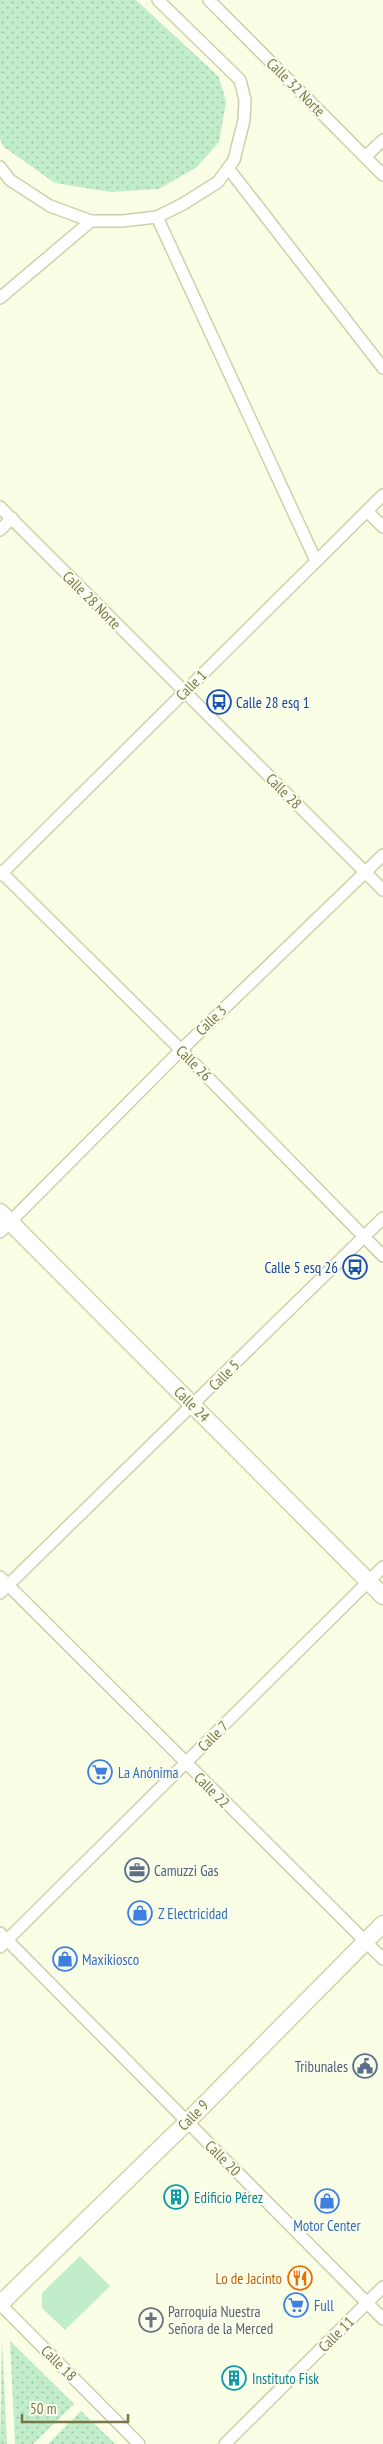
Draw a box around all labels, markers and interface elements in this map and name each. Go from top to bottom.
street label: Calle 32 Norte [263,54,329,120]
street label: Calle 28 Norte [59,567,125,633]
street label: Calle 1 [172,666,210,704]
bus stop icon: Calle 28 esq 1 [206,689,232,715]
place label: Calle 28 esq 1 [236,693,309,712]
street label: Calle 28 [262,769,306,813]
street label: Calle 3 [192,1001,230,1039]
street label: Calle 26 [172,1041,216,1085]
bus stop icon: Calle 5 esq 26 [342,1254,368,1280]
place label: Calle 5 esq 26 [265,1258,338,1277]
street label: Calle 5 [205,1356,243,1394]
street label: Calle 24 [170,1382,214,1426]
street label: Calle 7 [194,1717,232,1755]
supermarket icon: La Anónima [87,1759,113,1785]
place label: La Anónima [118,1763,179,1782]
street label: Calle 22 [190,1768,234,1812]
office icon: Camuzzi Gas [124,1857,150,1883]
place label: Camuzzi Gas [154,1861,219,1880]
shop icon: Z Electricidad [127,1900,153,1926]
place label: Z Electricidad [158,1904,228,1923]
shop icon: Maxikiosco [52,1946,78,1972]
place label: Maxikiosco [82,1950,139,1969]
public building icon: Tribunales [352,2053,378,2079]
place label: Tribunales [295,2057,348,2076]
street label: Calle 9 [174,2096,212,2134]
street label: Calle 20 [201,2136,245,2180]
building icon: Edificio Pérez [163,2184,189,2210]
place label: Edificio Pérez [194,2188,263,2207]
shop icon: Motor Center [314,2188,340,2214]
place label: Motor Center [293,2216,362,2235]
restaurant icon: Lo de Jacinto [287,2265,313,2291]
place label: Lo de Jacinto [216,2269,282,2288]
supermarket icon: Full [283,2292,309,2318]
place label: Full [314,2296,334,2315]
place label: Parroquia Nuestra Señora de la Merced [168,2302,273,2338]
church icon: Parroquia Nuestra Señora de la Merced [138,2307,164,2333]
street label: Calle 11 [314,2312,358,2356]
street label: Calle 18 [37,2341,81,2385]
building icon: Instituto Fisk [221,2365,247,2391]
place label: Instituto Fisk [252,2369,319,2388]
scale bar [22,2392,129,2424]
text: 50 m [30,2399,56,2418]

